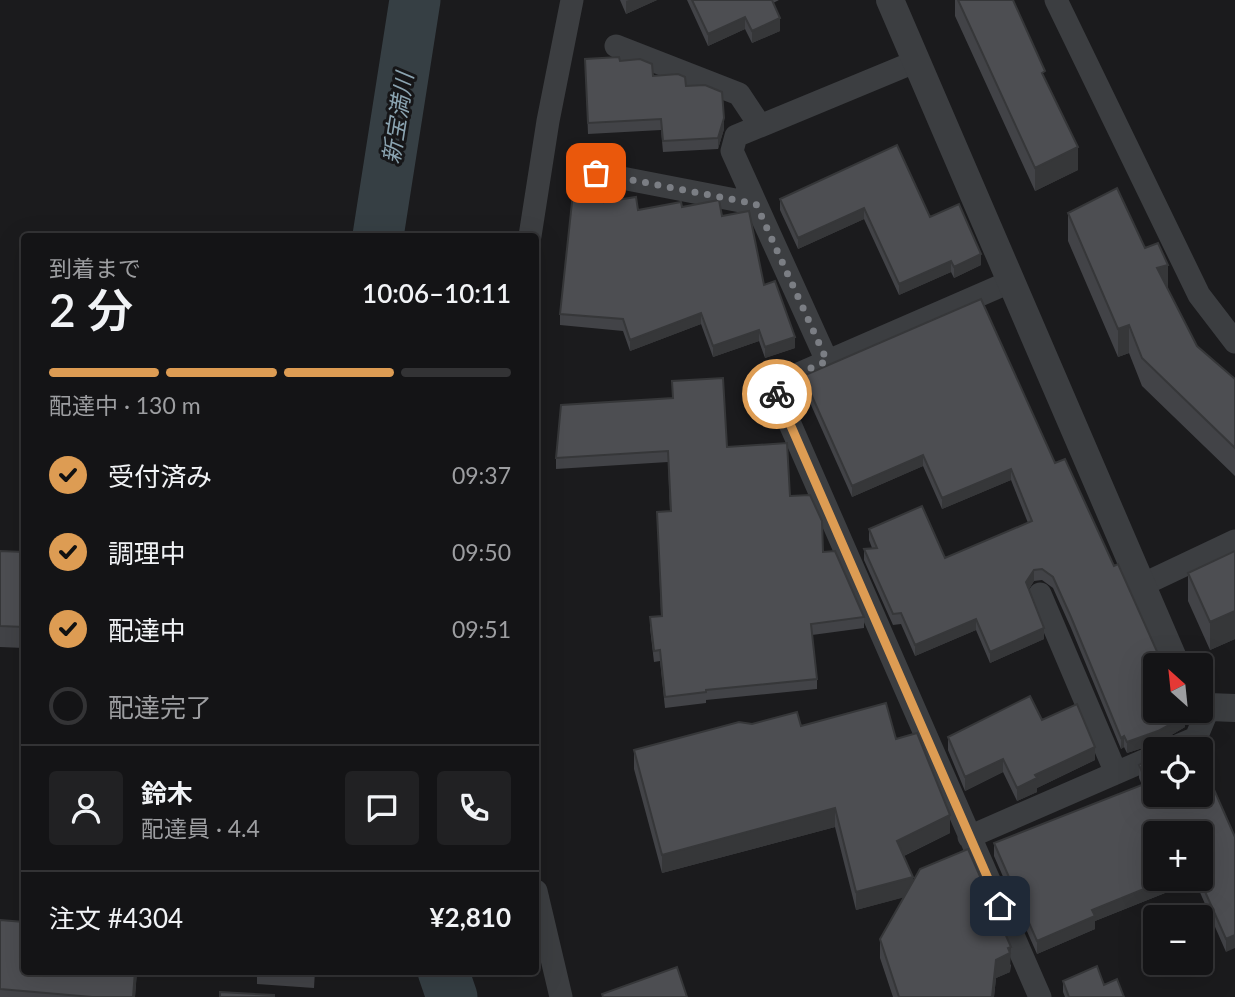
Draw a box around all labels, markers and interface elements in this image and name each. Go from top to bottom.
water label: 新宝満川 [376,67,418,166]
pin [566,143,626,203]
icon: bag [577,154,615,192]
text: 到着まで [49,254,141,282]
text: 10:06–10:11 [362,277,511,309]
text: 2 分 [49,282,133,337]
courier [742,359,812,429]
icon: bike [758,375,796,413]
text: 配達中 · 130 m [49,391,201,419]
icon: check [49,456,87,494]
text: 受付済み [108,460,212,492]
text: 09:37 [452,461,511,489]
icon: check [49,533,87,571]
text: 調理中 [108,537,186,569]
text: 09:50 [452,538,511,566]
icon: check [49,610,87,648]
text: 配達中 [108,614,186,646]
text: 09:51 [452,615,511,643]
north arrow [1143,653,1213,723]
map controls [1143,653,1213,975]
text: 配達完了 [108,691,212,723]
button: locate [1143,737,1213,807]
button: person [49,771,123,845]
button: chat [345,771,419,845]
button: phone [437,771,511,845]
text: 鈴木 [141,777,193,809]
text: 配達員 · 4.4 [141,814,260,842]
button: + [1143,821,1213,891]
pin [970,876,1030,936]
icon: home [981,887,1019,925]
text: ¥2,810 [430,901,511,933]
text: 注文 #4304 [49,902,183,934]
button: − [1143,905,1213,975]

